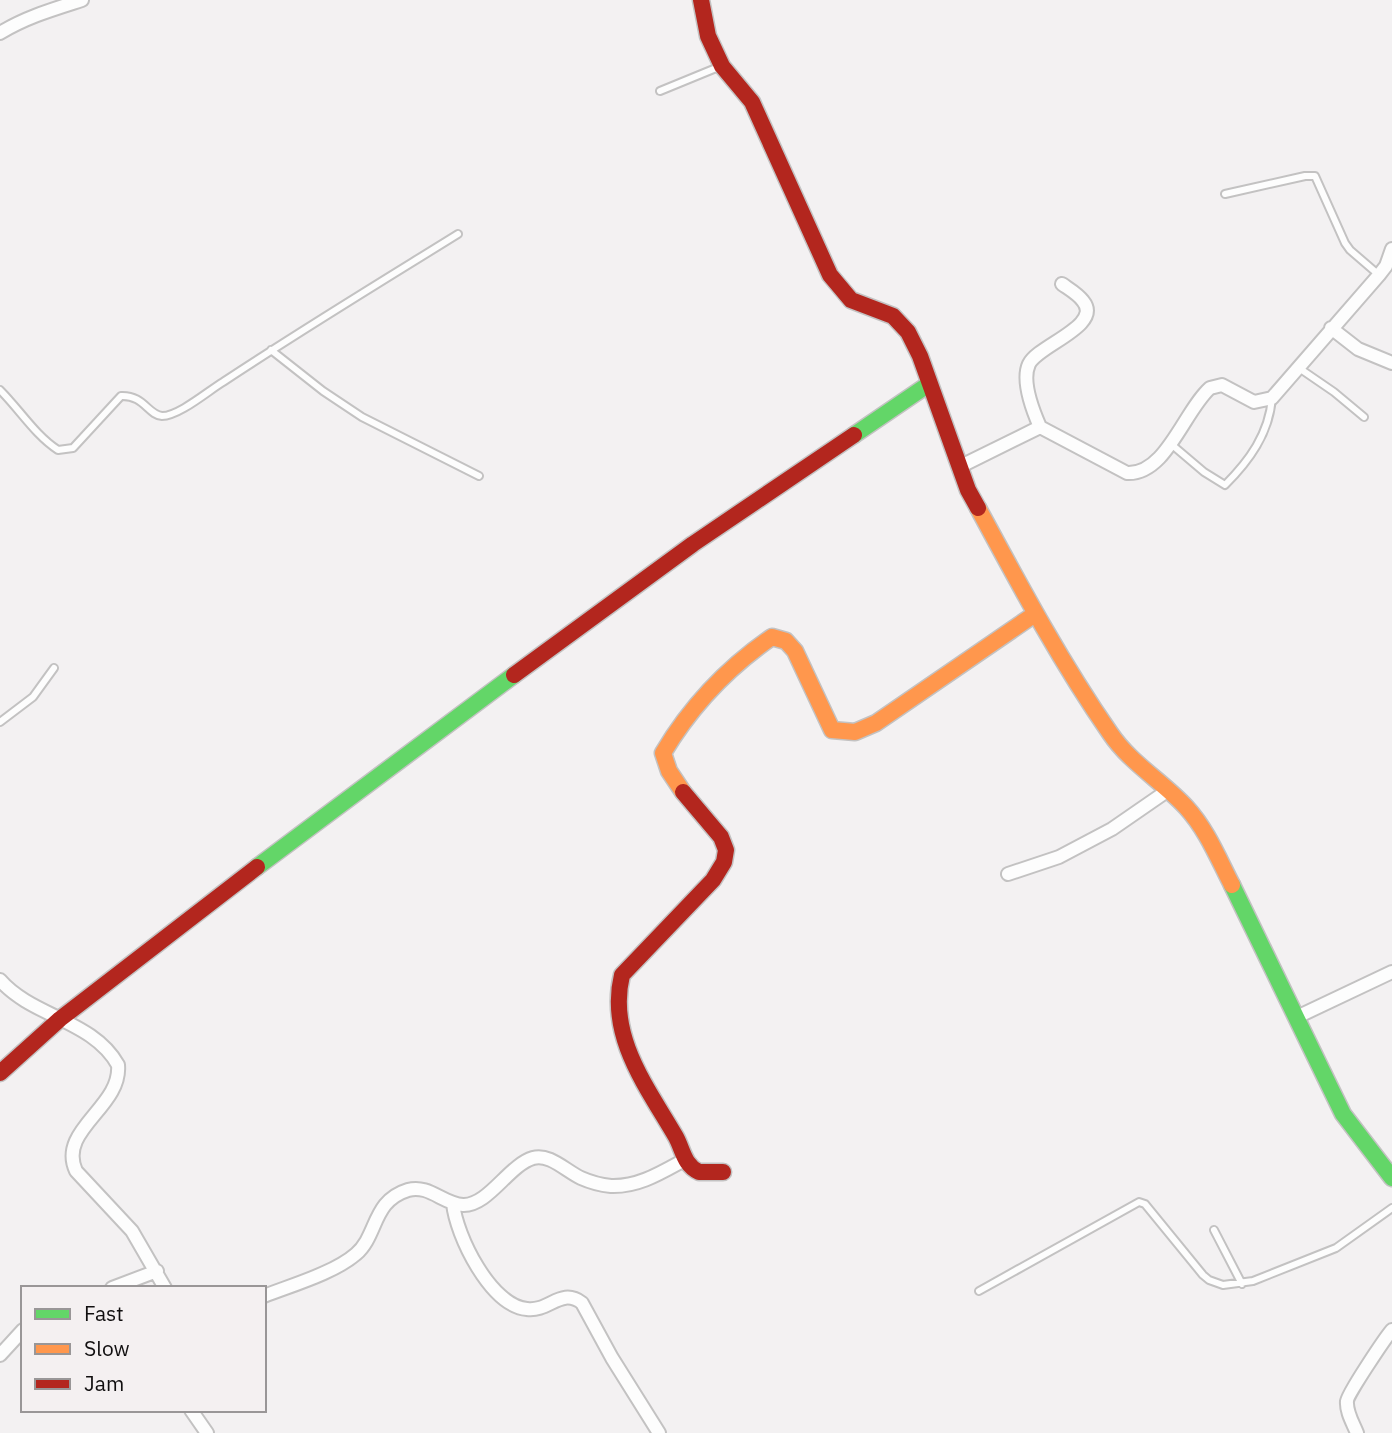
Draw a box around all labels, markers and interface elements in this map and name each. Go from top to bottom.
legend [21,1286,266,1412]
text: Fast [84,1299,124,1327]
text: Slow [84,1334,130,1362]
text: Jam [84,1369,124,1397]

